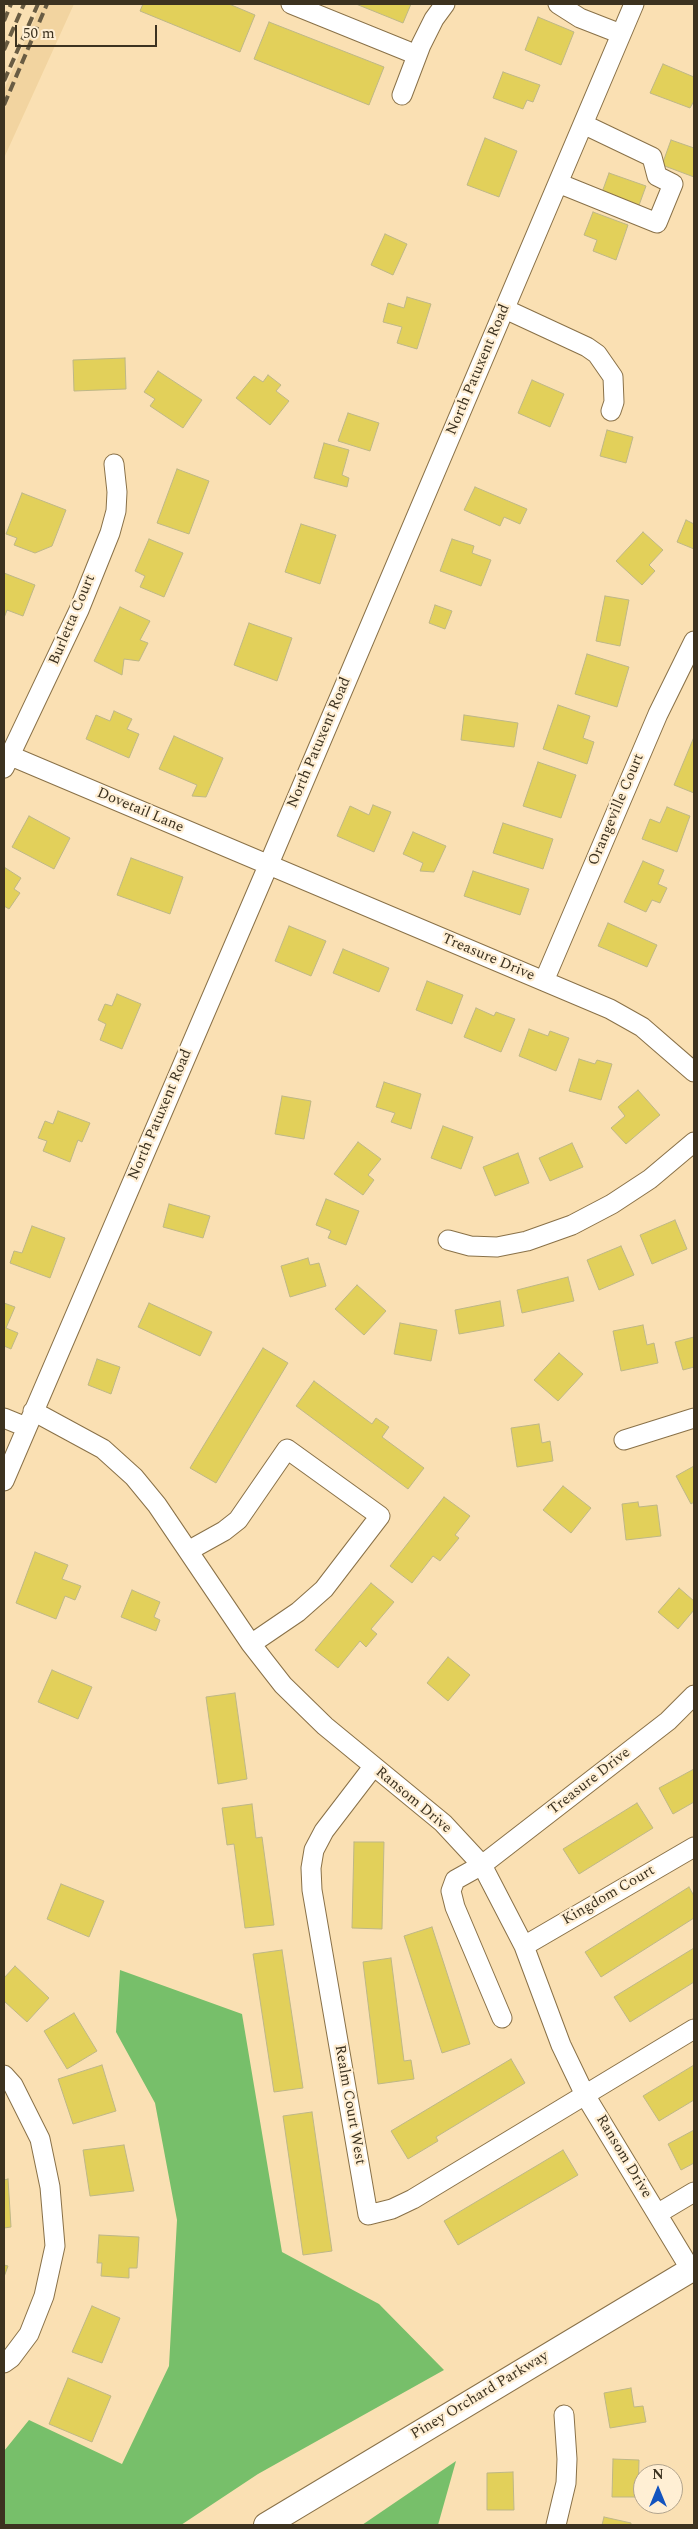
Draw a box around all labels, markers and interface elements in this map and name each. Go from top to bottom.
scale bar [18,15,160,47]
text: 50 m [23,22,55,45]
street label: North Patuxent Road [443,302,515,438]
street label: Burletta Court [46,572,100,668]
street label: North Patuxent Road [284,675,356,811]
street label: Orangeville Court [585,751,649,869]
street label: Dovetail Lane [94,785,186,837]
street label: Treasure Drive [439,930,537,986]
street label: North Patuxent Road [125,1047,197,1183]
street label: Treasure Drive [545,1744,635,1820]
street label: Ransom Drive [371,1764,455,1838]
street label: Kingdom Court [560,1862,658,1930]
street label: Realm Court West [330,2044,368,2166]
street label: Ransom Drive [591,2112,655,2202]
street label: Piney Orchard Parkway [408,2348,552,2444]
north arrow [633,2464,683,2514]
text: N [652,2464,664,2485]

